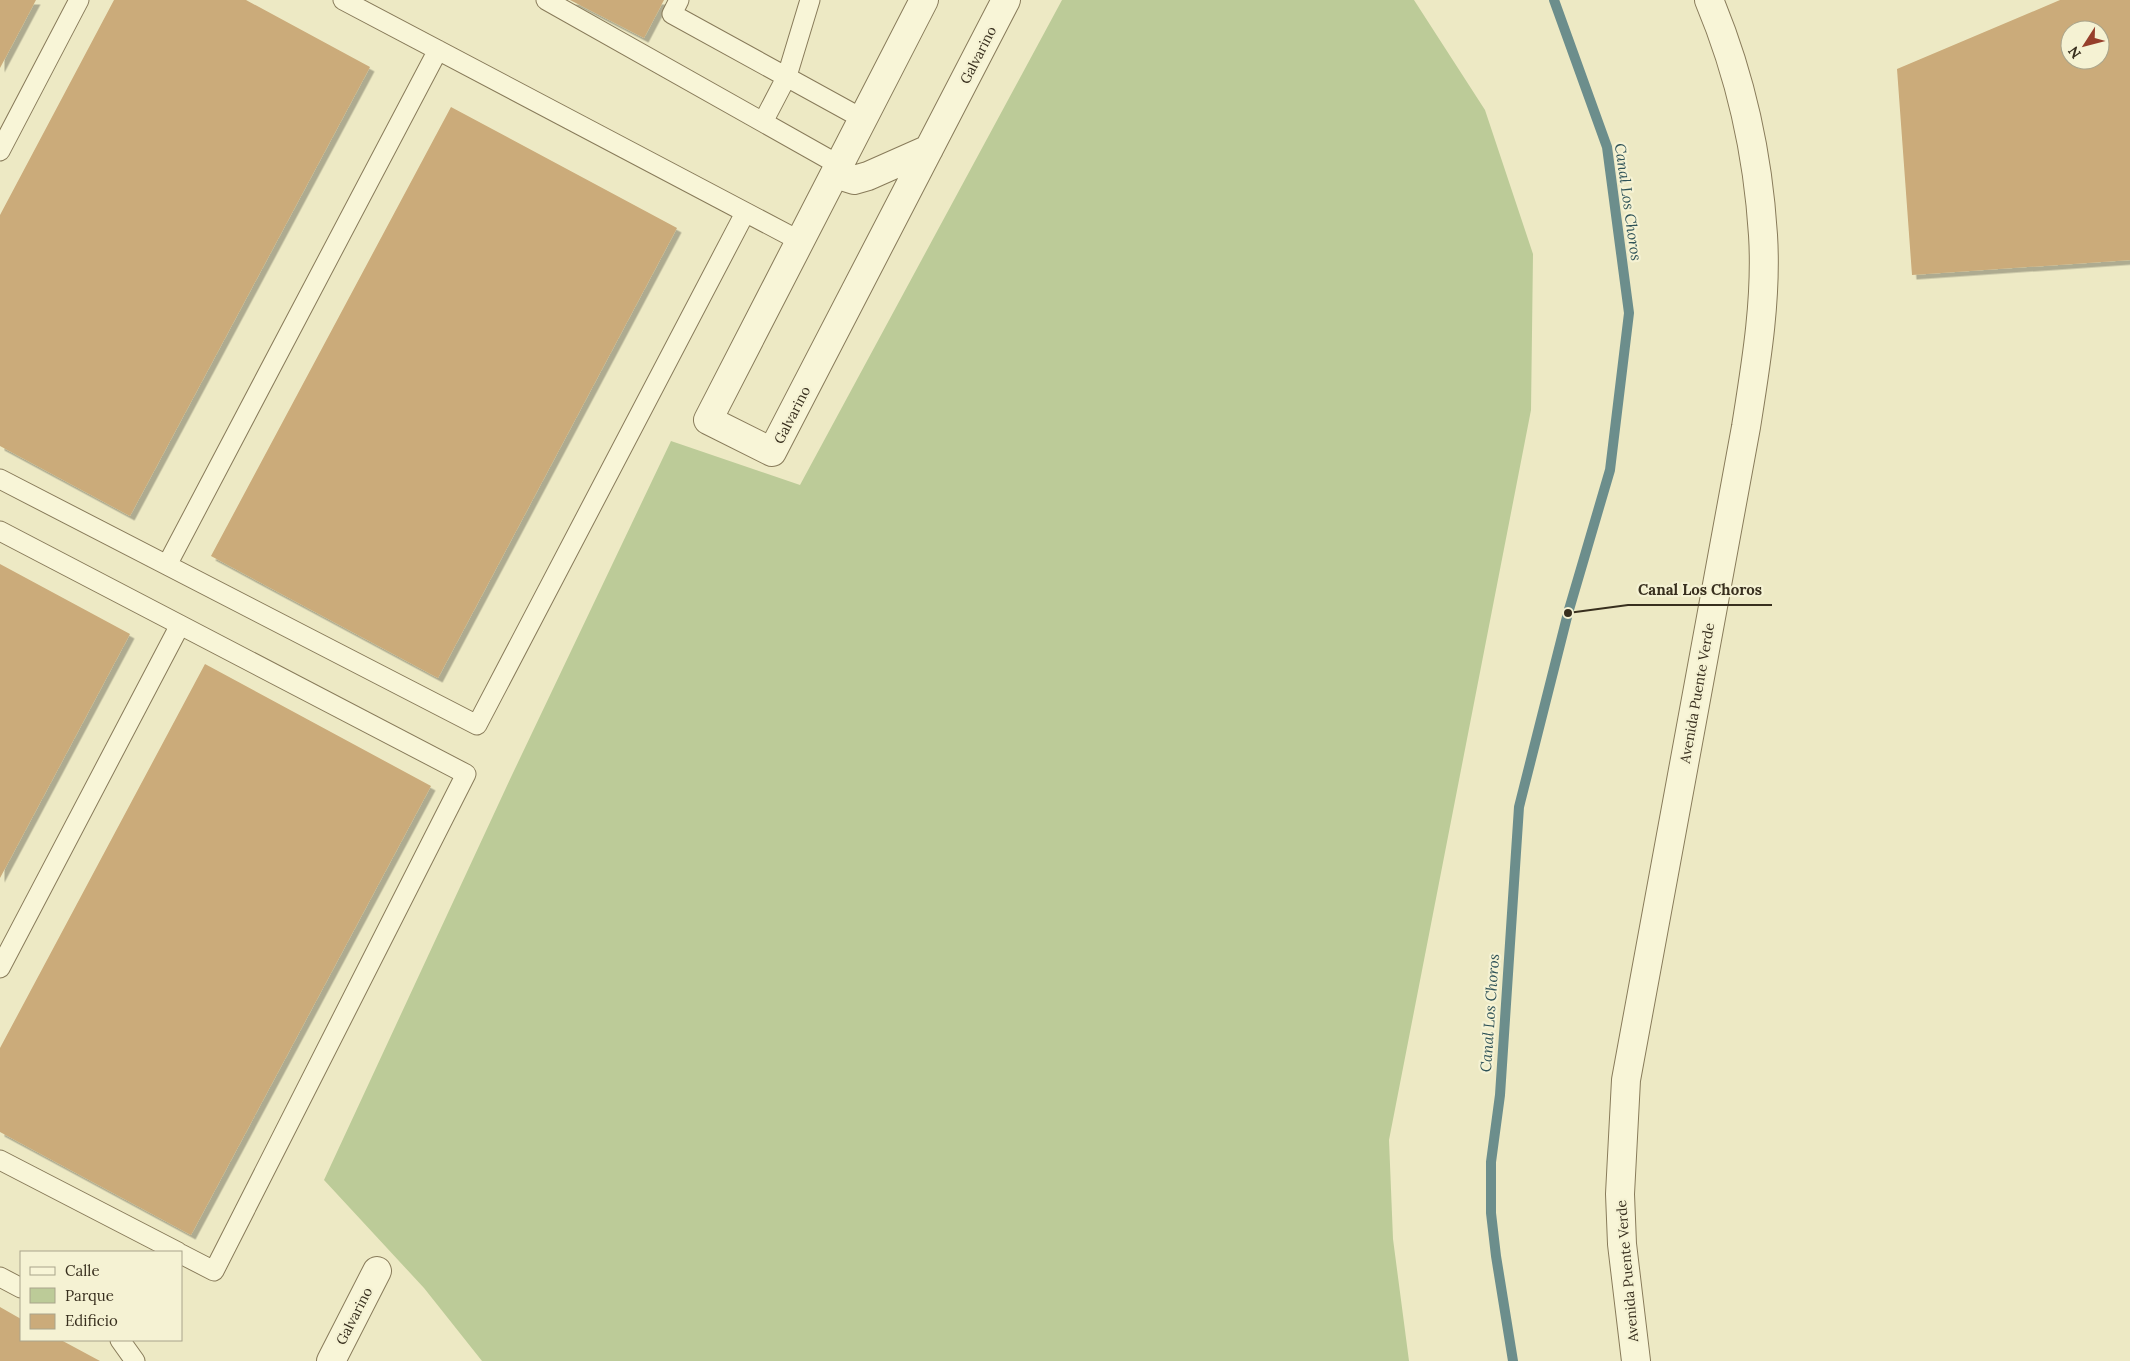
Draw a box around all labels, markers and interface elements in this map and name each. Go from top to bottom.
north arrow [2060,20,2110,70]
street label: Galvarino [956,23,1000,87]
text: N [2064,43,2085,62]
water label: Canal Los Choros [1611,142,1646,262]
street label: Galvarino [770,383,814,447]
callout: Canal Los Choros [1628,575,1772,605]
text: Canal Los Choros [1638,580,1762,599]
street label: Avenida Puente Verde [1676,621,1718,766]
water label: Canal Los Choros [1476,953,1503,1073]
street label: Avenida Puente Verde [1612,1199,1642,1344]
legend [20,1251,182,1341]
text: Calle [65,1261,100,1280]
street label: Galvarino [332,1284,376,1348]
text: Parque [65,1286,114,1305]
text: Edificio [65,1311,118,1330]

